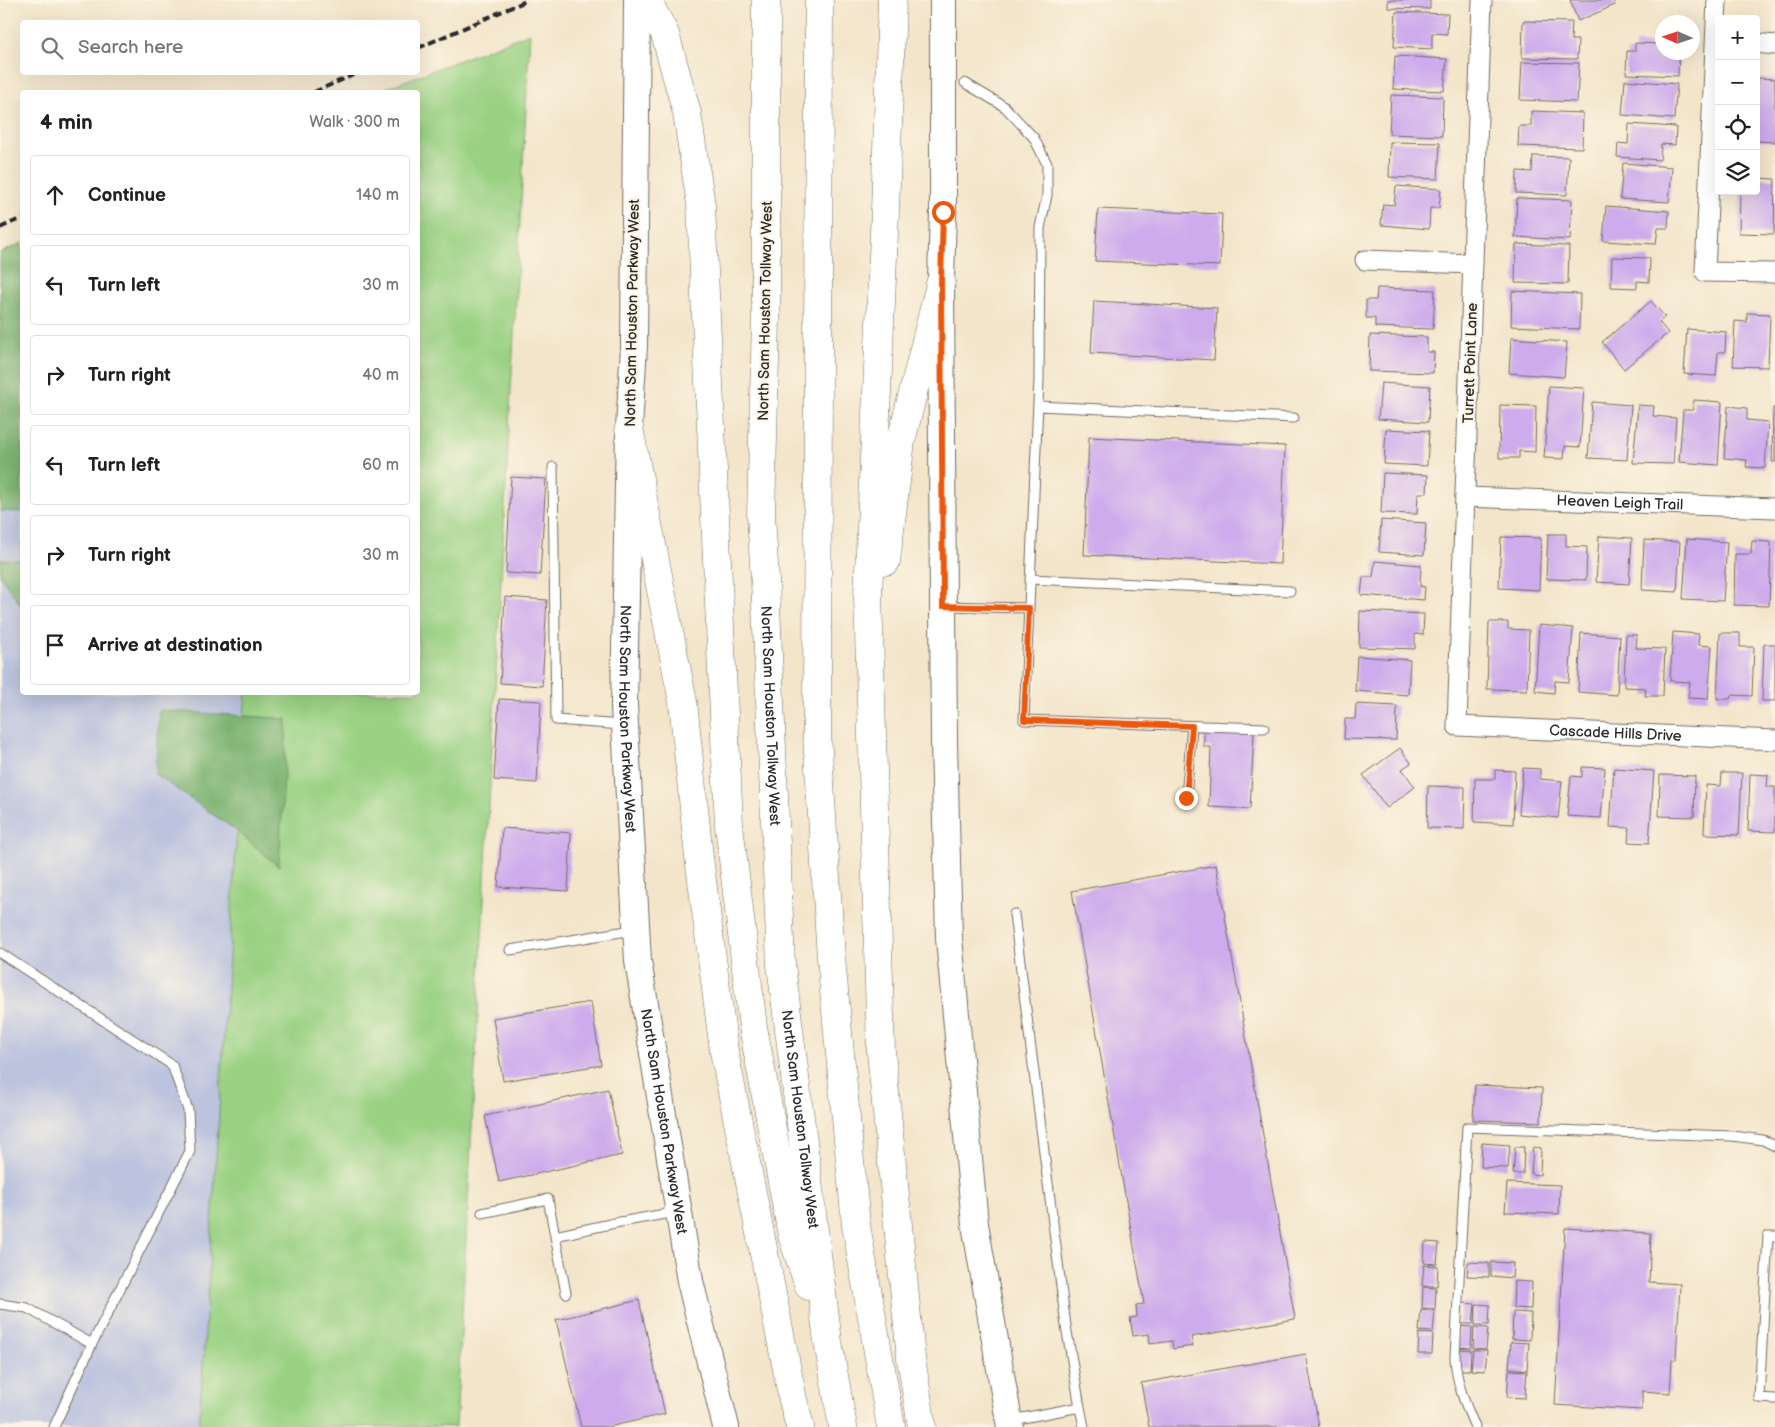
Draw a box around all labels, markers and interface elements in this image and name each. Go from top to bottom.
north arrow [1655,15,1700,60]
map controls [1715,15,1760,195]
button: + [1715,15,1760,60]
search box [20,20,420,75]
icon: search [38,34,66,62]
text: Search here [78,36,183,59]
button: − [1715,60,1760,105]
button: locate [1715,105,1760,150]
text: 4 min [40,110,93,135]
text: Walk · 300 m [309,113,400,132]
button: layers [1715,150,1760,195]
icon: ahead [41,181,69,209]
text: Continue [88,184,166,207]
text: 140 m [356,186,399,205]
street label: North Sam Houston Parkway West [621,199,644,427]
street label: North Sam Houston Tollway West [754,200,777,421]
route start [932,201,955,224]
icon: left [41,271,69,299]
text: Turn left [88,274,160,297]
text: 30 m [362,276,399,295]
street label: Turrett Point Lane [1459,302,1482,424]
icon: right [41,361,69,389]
text: Turn right [88,364,171,387]
text: 40 m [362,366,399,385]
icon: left [41,451,69,479]
text: Turn left [88,454,160,477]
text: 60 m [362,456,399,475]
street label: Heaven Leigh Trail [1556,491,1684,515]
icon: right [41,541,69,569]
text: Turn right [88,544,171,567]
text: 30 m [362,546,399,565]
street label: North Sam Houston Parkway West [614,605,640,834]
street label: North Sam Houston Tollway West [756,605,784,827]
icon: arrive [41,631,69,659]
text: Arrive at destination [88,634,263,657]
street label: Cascade Hills Drive [1549,721,1682,746]
route end [1175,787,1198,810]
street label: North Sam Houston Parkway West [636,1007,691,1236]
street label: North Sam Houston Tollway West [777,1009,823,1230]

